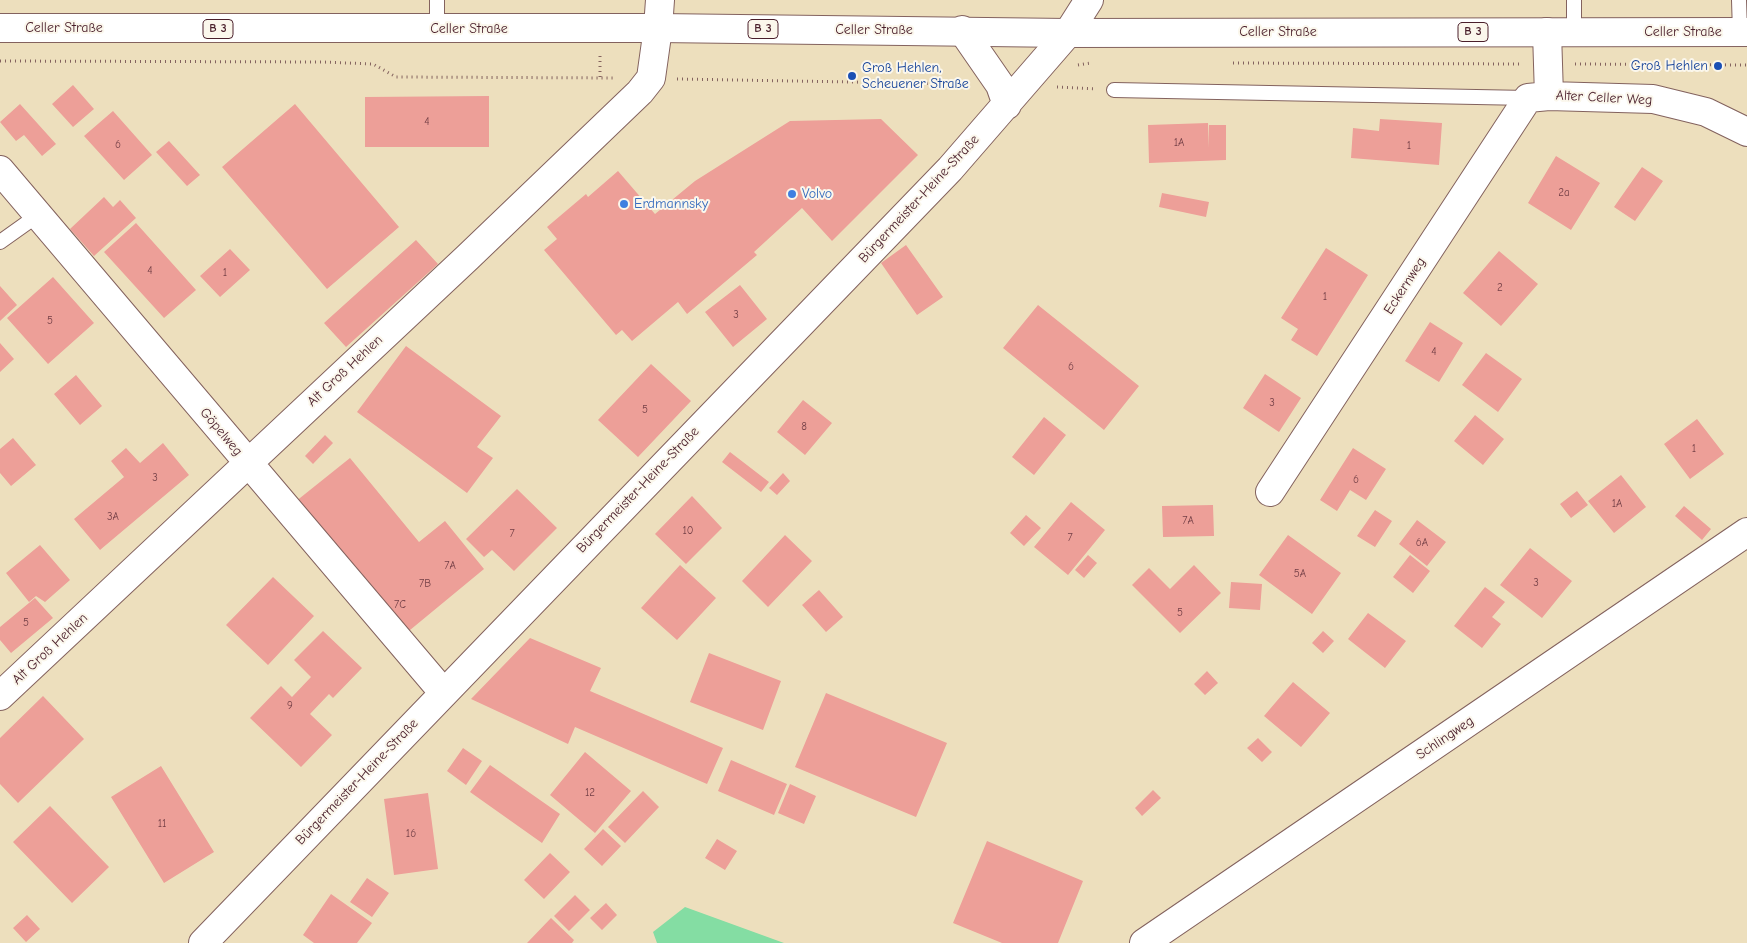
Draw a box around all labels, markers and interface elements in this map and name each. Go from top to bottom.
street label: Celler Straße [25,20,103,36]
road number: B 3 [203,20,233,38]
road number: B 3 [748,20,778,38]
street label: Celler Straße [430,21,508,37]
street label: Celler Straße [835,22,913,38]
road number: B 3 [1458,22,1488,42]
street label: Celler Straße [1239,24,1317,40]
street label: Celler Straße [1644,24,1722,40]
place label: Groß Hehlen [1631,58,1708,74]
place label: Groß Hehlen, Scheuener Straße [862,60,969,92]
marker: Groß Hehlen [1712,60,1724,72]
marker: Groß Hehlen, Scheuener Straße [846,70,858,82]
street label: Alter Celler Weg [1555,87,1653,109]
house number: 4 [424,115,430,129]
street label: Bürgermeister-Heine-Straße [855,131,983,267]
house number: 1A [1174,136,1184,150]
house number: 6 [115,138,121,152]
house number: 1 [1407,139,1411,153]
place label: Volvo [802,186,832,202]
house number: 2a [1558,186,1570,200]
marker: Volvo [786,188,798,200]
place label: Erdmannsky [634,196,708,212]
marker: Erdmannsky [618,198,630,210]
street label: Eckernweg [1380,254,1430,318]
house number: 4 [147,264,153,278]
house number: 1 [223,266,227,280]
house number: 2 [1497,281,1503,295]
house number: 1 [1323,290,1327,304]
house number: 3 [733,308,739,322]
house number: 5 [47,314,53,328]
street label: Alt Groß Hehlen [304,332,386,410]
house number: 4 [1431,345,1437,359]
house number: 6 [1068,360,1074,374]
house number: 3 [1269,396,1275,410]
house number: 5 [642,403,648,417]
street label: Göpelweg [196,405,246,459]
house number: 8 [801,420,807,434]
street label: Bürgermeister-Heine-Straße [573,423,703,557]
house number: 1 [1692,442,1696,456]
house number: 3 [152,471,158,485]
house number: 6 [1353,473,1359,487]
house number: 1A [1612,497,1622,511]
house number: 3A [107,510,119,524]
house number: 7A [1182,514,1194,528]
house number: 10 [682,524,694,538]
house number: 7 [509,527,515,541]
house number: 7 [1067,531,1073,545]
house number: 6A [1416,536,1428,550]
house number: 7A [444,559,456,573]
house number: 5A [1294,567,1306,581]
house number: 3 [1533,576,1539,590]
house number: 7B [419,577,431,591]
house number: 7C [394,598,406,612]
house number: 5 [1177,606,1183,620]
street label: Alt Groß Hehlen [9,610,91,688]
house number: 5 [23,616,29,630]
house number: 9 [287,699,293,713]
street label: Schlingweg [1413,713,1477,763]
street label: Bürgermeister-Heine-Straße [292,715,422,849]
house number: 12 [585,786,595,800]
house number: 11 [158,817,166,831]
house number: 16 [406,827,416,841]

